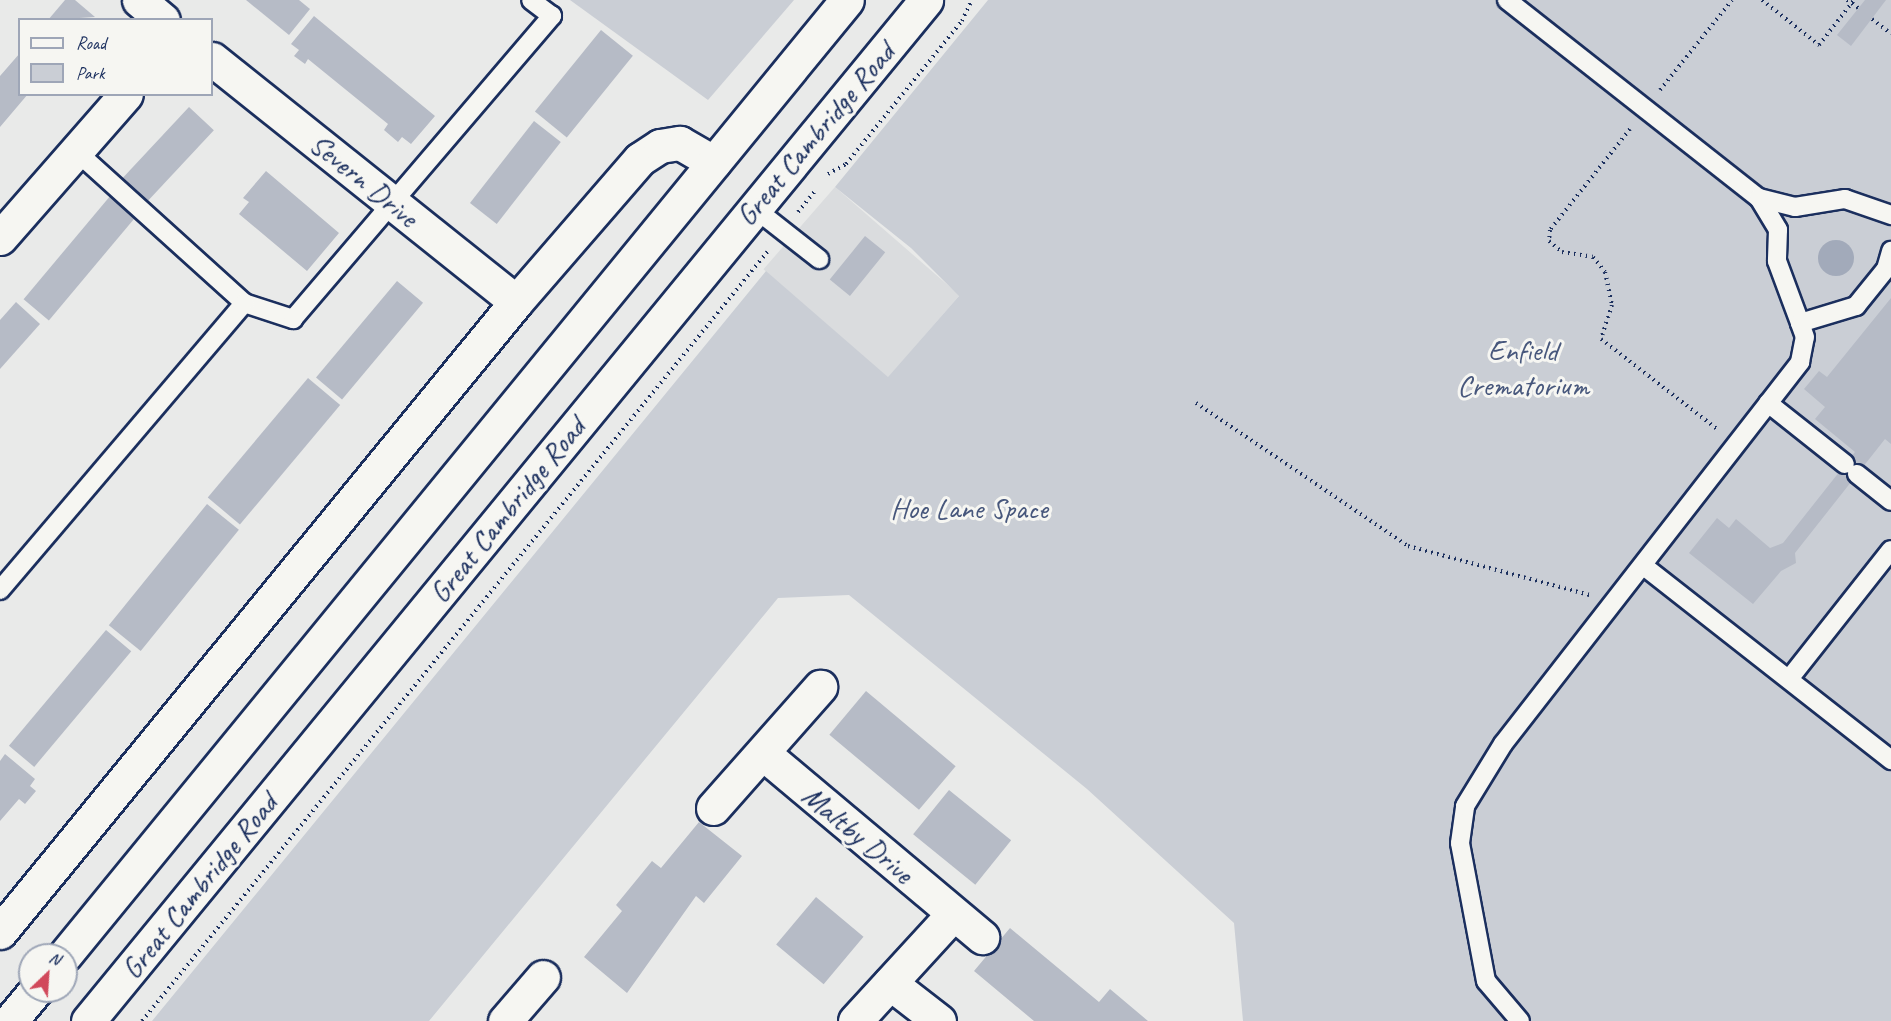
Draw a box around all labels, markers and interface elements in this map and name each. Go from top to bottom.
legend [18,18,213,96]
text: Road [76,32,106,54]
street label: Great Cambridge Road [728,35,902,233]
text: Park [76,62,105,84]
street label: Severn Drive [303,125,425,235]
park label: Enfield Crematorium [1457,332,1589,403]
street label: Great Cambridge Road [421,410,593,610]
park label: Hoe Lane Space [889,490,1049,526]
street label: Maltby Drive [795,777,921,891]
street label: Great Cambridge Road [113,786,285,986]
north arrow [18,943,78,1003]
text: N [46,947,63,970]

